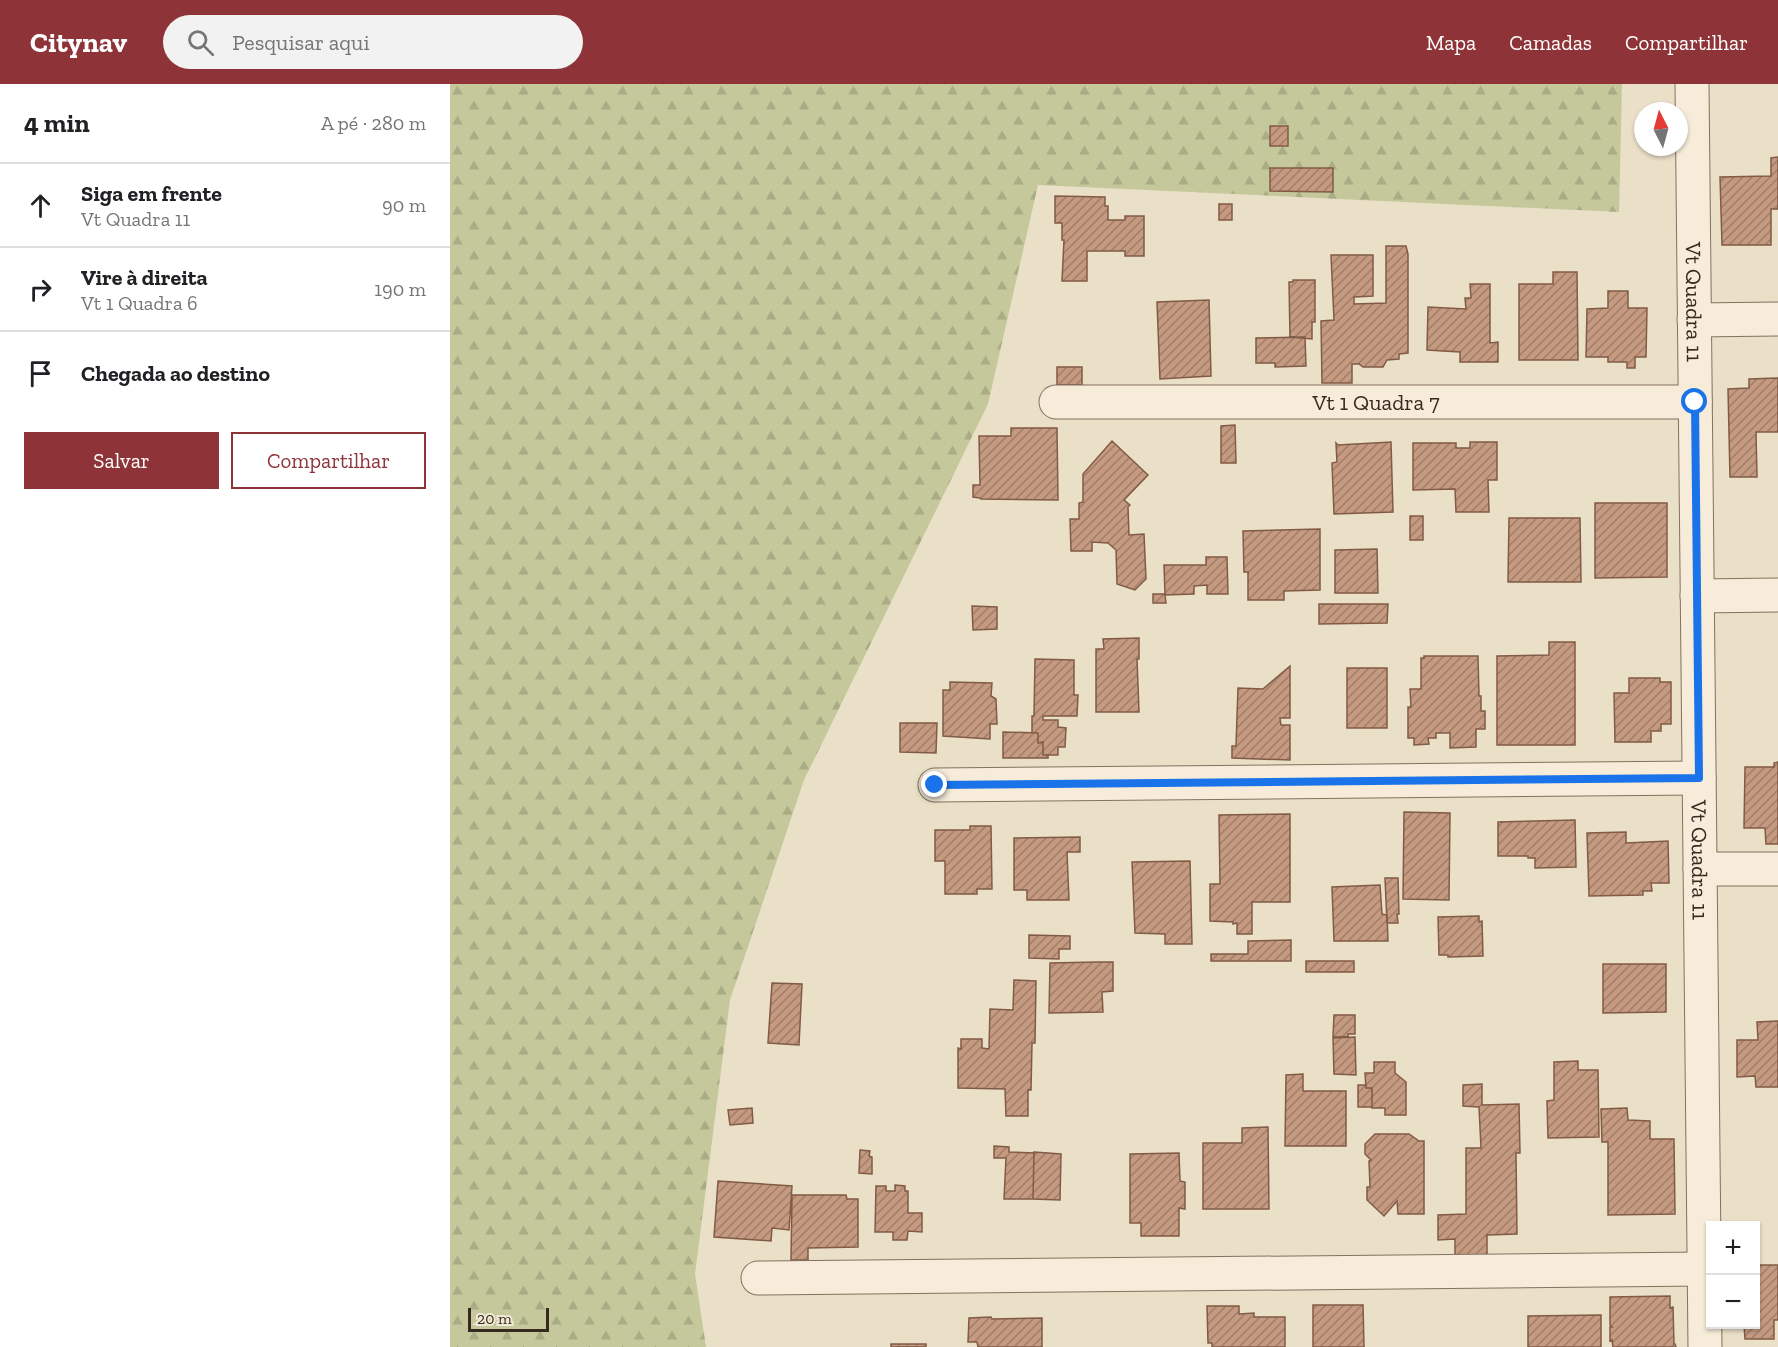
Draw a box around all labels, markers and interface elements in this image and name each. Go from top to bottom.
search box [163,15,583,69]
text: Citynav [30,26,127,59]
icon: search [184,26,217,59]
text: Pesquisar aqui [232,29,370,56]
text: Mapa [1426,30,1476,55]
text: Camadas [1509,30,1592,55]
text: Compartilhar [1625,30,1748,55]
north arrow [1634,102,1688,156]
text: 4 min [24,107,90,139]
text: A pé · 280 m [321,111,426,135]
text: Siga em frente [81,180,222,207]
icon: ahead [24,189,57,222]
text: 90 m [382,193,426,217]
text: Vt Quadra 11 [81,207,190,231]
street label: Vt Quadra 11 [1680,241,1708,363]
text: Vire à direita [81,264,208,291]
icon: right [24,273,57,306]
text: 190 m [374,277,426,301]
text: Vt 1 Quadra 6 [81,291,198,315]
icon: arrive [24,357,57,390]
text: Chegada ao destino [81,360,270,387]
route start [1681,388,1707,414]
street label: Vt 1 Quadra 7 [1311,389,1440,416]
button: Salvar [24,432,219,489]
button: Compartilhar [231,432,426,489]
route end [921,771,947,797]
street label: Vt Quadra 11 [1686,799,1714,921]
map controls [1706,1221,1760,1329]
button: + [1706,1221,1760,1275]
button: − [1706,1275,1760,1329]
scale bar [468,1305,549,1332]
text: 20 m [477,1309,512,1328]

